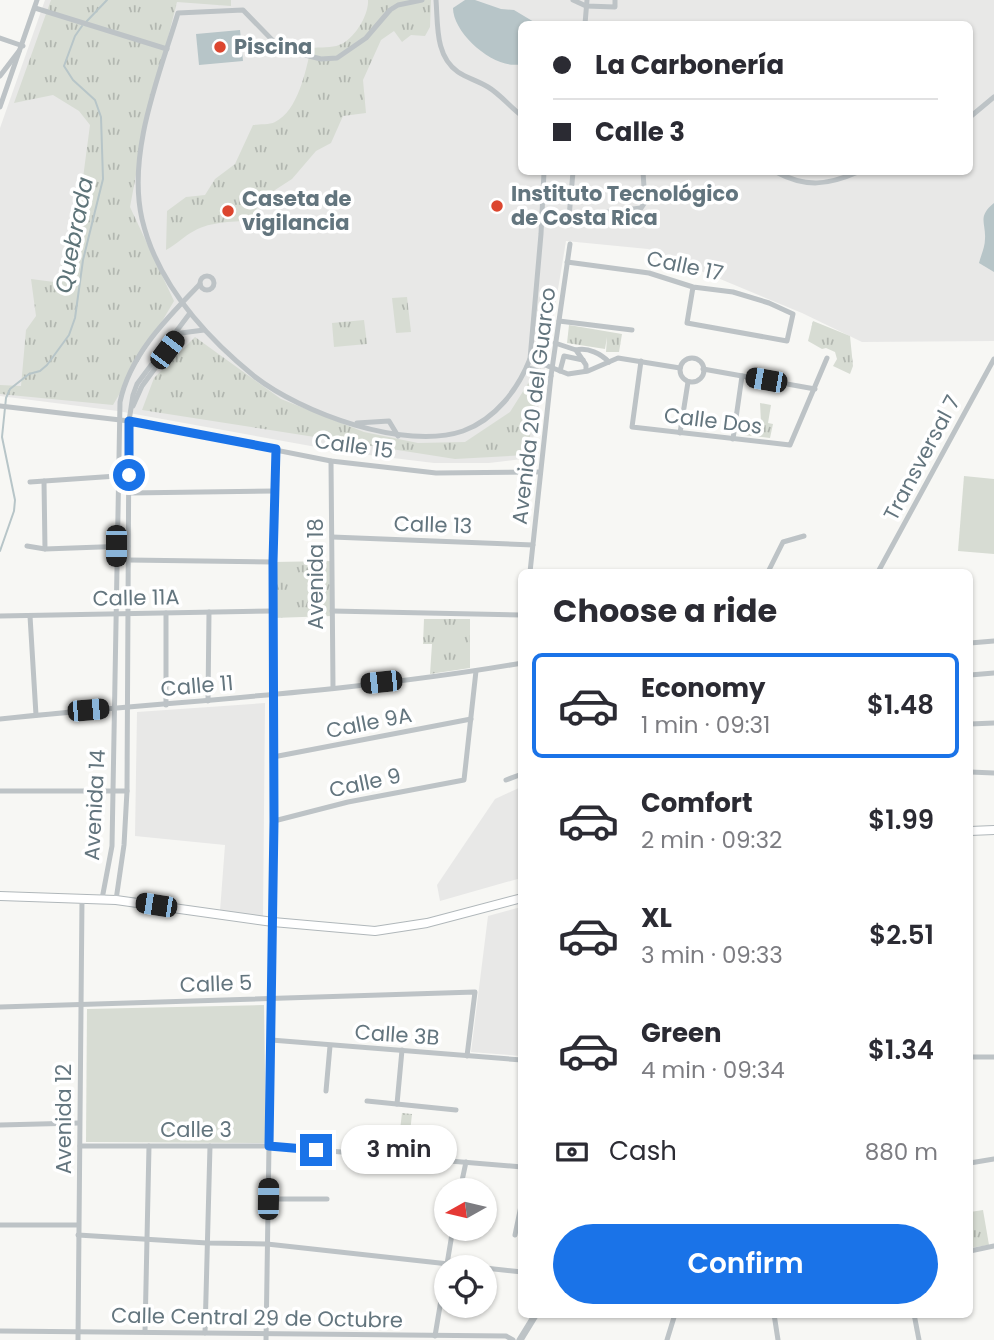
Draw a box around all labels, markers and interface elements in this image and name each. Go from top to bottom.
place label: Piscina [234,32,312,61]
marker: Piscina [212,39,228,55]
text: La Carbonería [595,47,784,83]
text: Calle 3 [595,114,685,150]
water label: Quebrada [47,174,101,296]
place label: Instituto Tecnológico de Costa Rica [511,179,739,232]
place label: Caseta de vigilancia [242,184,351,237]
marker: Instituto Tecnológico de Costa Rica [489,198,505,214]
marker: Caseta de vigilancia [220,203,236,219]
street label: Calle 17 [644,243,726,288]
street label: Avenida 20 del Guarco [505,286,562,526]
car [146,327,189,373]
car [744,366,789,394]
street label: Transversal 7 [876,390,967,525]
street label: Calle Dos [662,400,764,441]
street label: Calle 15 [313,426,395,465]
route start [113,459,145,491]
street label: Calle 13 [393,509,473,540]
street label: Avenida 18 [301,518,330,630]
car [106,525,127,567]
street label: Calle 11A [92,582,180,613]
text: Choose a ride [553,588,777,633]
street label: Calle 11 [159,668,234,703]
car [360,669,403,695]
text: Economy [641,670,765,706]
icon: car [557,674,620,737]
text: $1.48 [867,687,934,723]
car [67,698,110,722]
street label: Calle 9A [324,700,414,745]
text: 1 min · 09:31 [641,709,770,741]
street label: Avenida 14 [77,749,112,861]
street label: Calle 9 [326,761,403,804]
text: Comfort [641,785,753,821]
icon: car [557,789,620,852]
text: $1.99 [868,802,934,838]
text: 2 min · 09:32 [641,824,782,856]
car [134,891,179,919]
text: XL [641,900,672,936]
icon: car [557,904,620,967]
text: $2.51 [869,917,934,953]
text: 3 min · 09:33 [641,939,783,971]
street label: Calle 5 [179,968,253,999]
text: Green [641,1015,722,1051]
street label: Calle 3B [354,1017,440,1052]
icon: car [557,1019,620,1082]
text: $1.34 [868,1032,934,1068]
text: 4 min · 09:34 [641,1054,785,1086]
street label: Avenida 12 [49,1064,78,1174]
street label: Calle 3 [160,1115,232,1144]
callout: 3 min [340,1126,456,1174]
text: 3 min [367,1133,431,1165]
icon: cash [553,1133,591,1171]
text: Cash [609,1133,677,1169]
route end [300,1134,332,1166]
text: 880 m [865,1136,938,1168]
car [258,1178,279,1220]
north arrow [434,1178,497,1241]
map controls [434,1178,497,1318]
button: Confirm [553,1224,938,1304]
button: locate [434,1255,497,1318]
street label: Calle Central 29 de Octubre [111,1300,403,1335]

